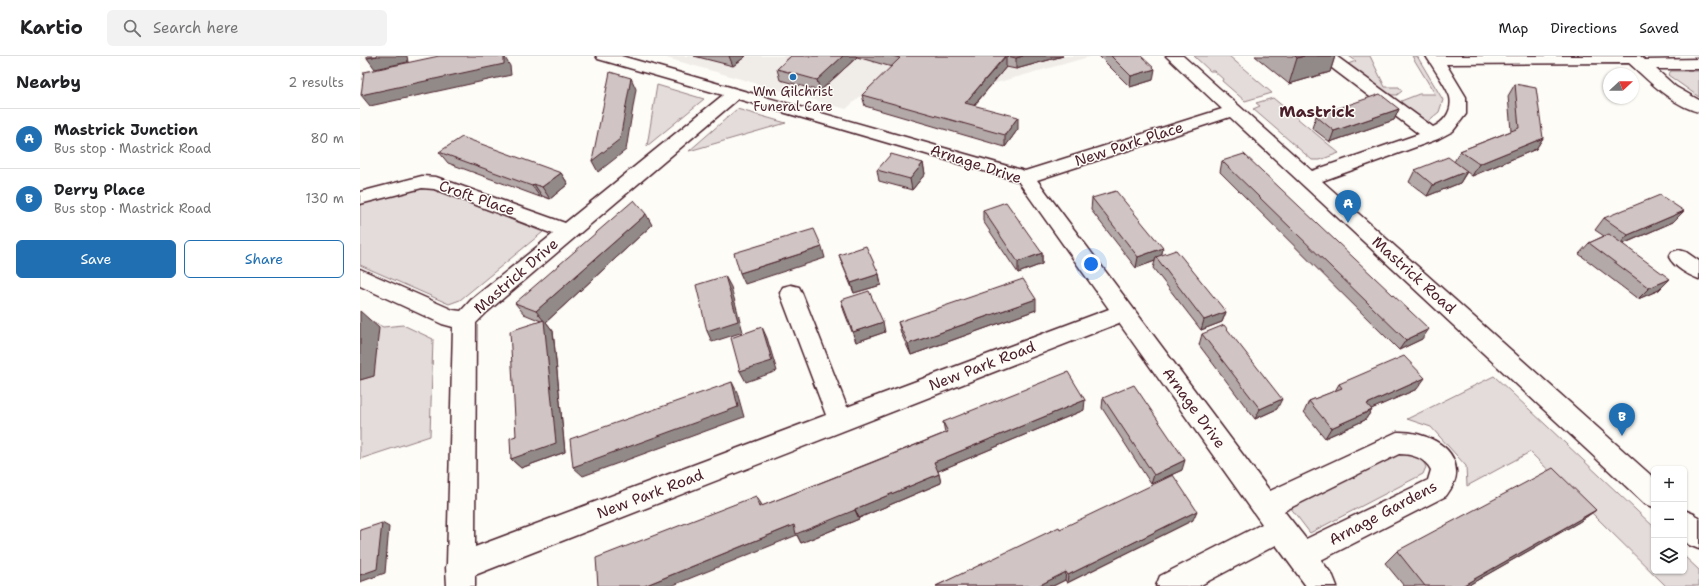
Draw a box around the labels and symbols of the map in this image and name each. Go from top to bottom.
north arrow [1603,68,1639,104]
marker: Wm Gilchrist Funeral Care [788,72,798,82]
place label: Wm Gilchrist Funeral Care [753,83,833,115]
district label: Mastrick [1279,101,1355,122]
street label: New Park Place [1072,117,1186,171]
street label: Arnage Drive [928,140,1024,188]
street label: Croft Place [436,176,518,220]
pin: A [1335,190,1361,223]
street label: Mastrick Road [1368,232,1461,318]
street label: Mastrick Drive [470,234,562,318]
your location [1081,254,1101,274]
street label: New Park Road [926,336,1039,396]
street label: Arnage Drive [1158,364,1230,452]
pin: B [1609,403,1635,436]
street label: New Park Road [594,464,707,524]
street label: Arnage Gardens [1326,476,1440,550]

